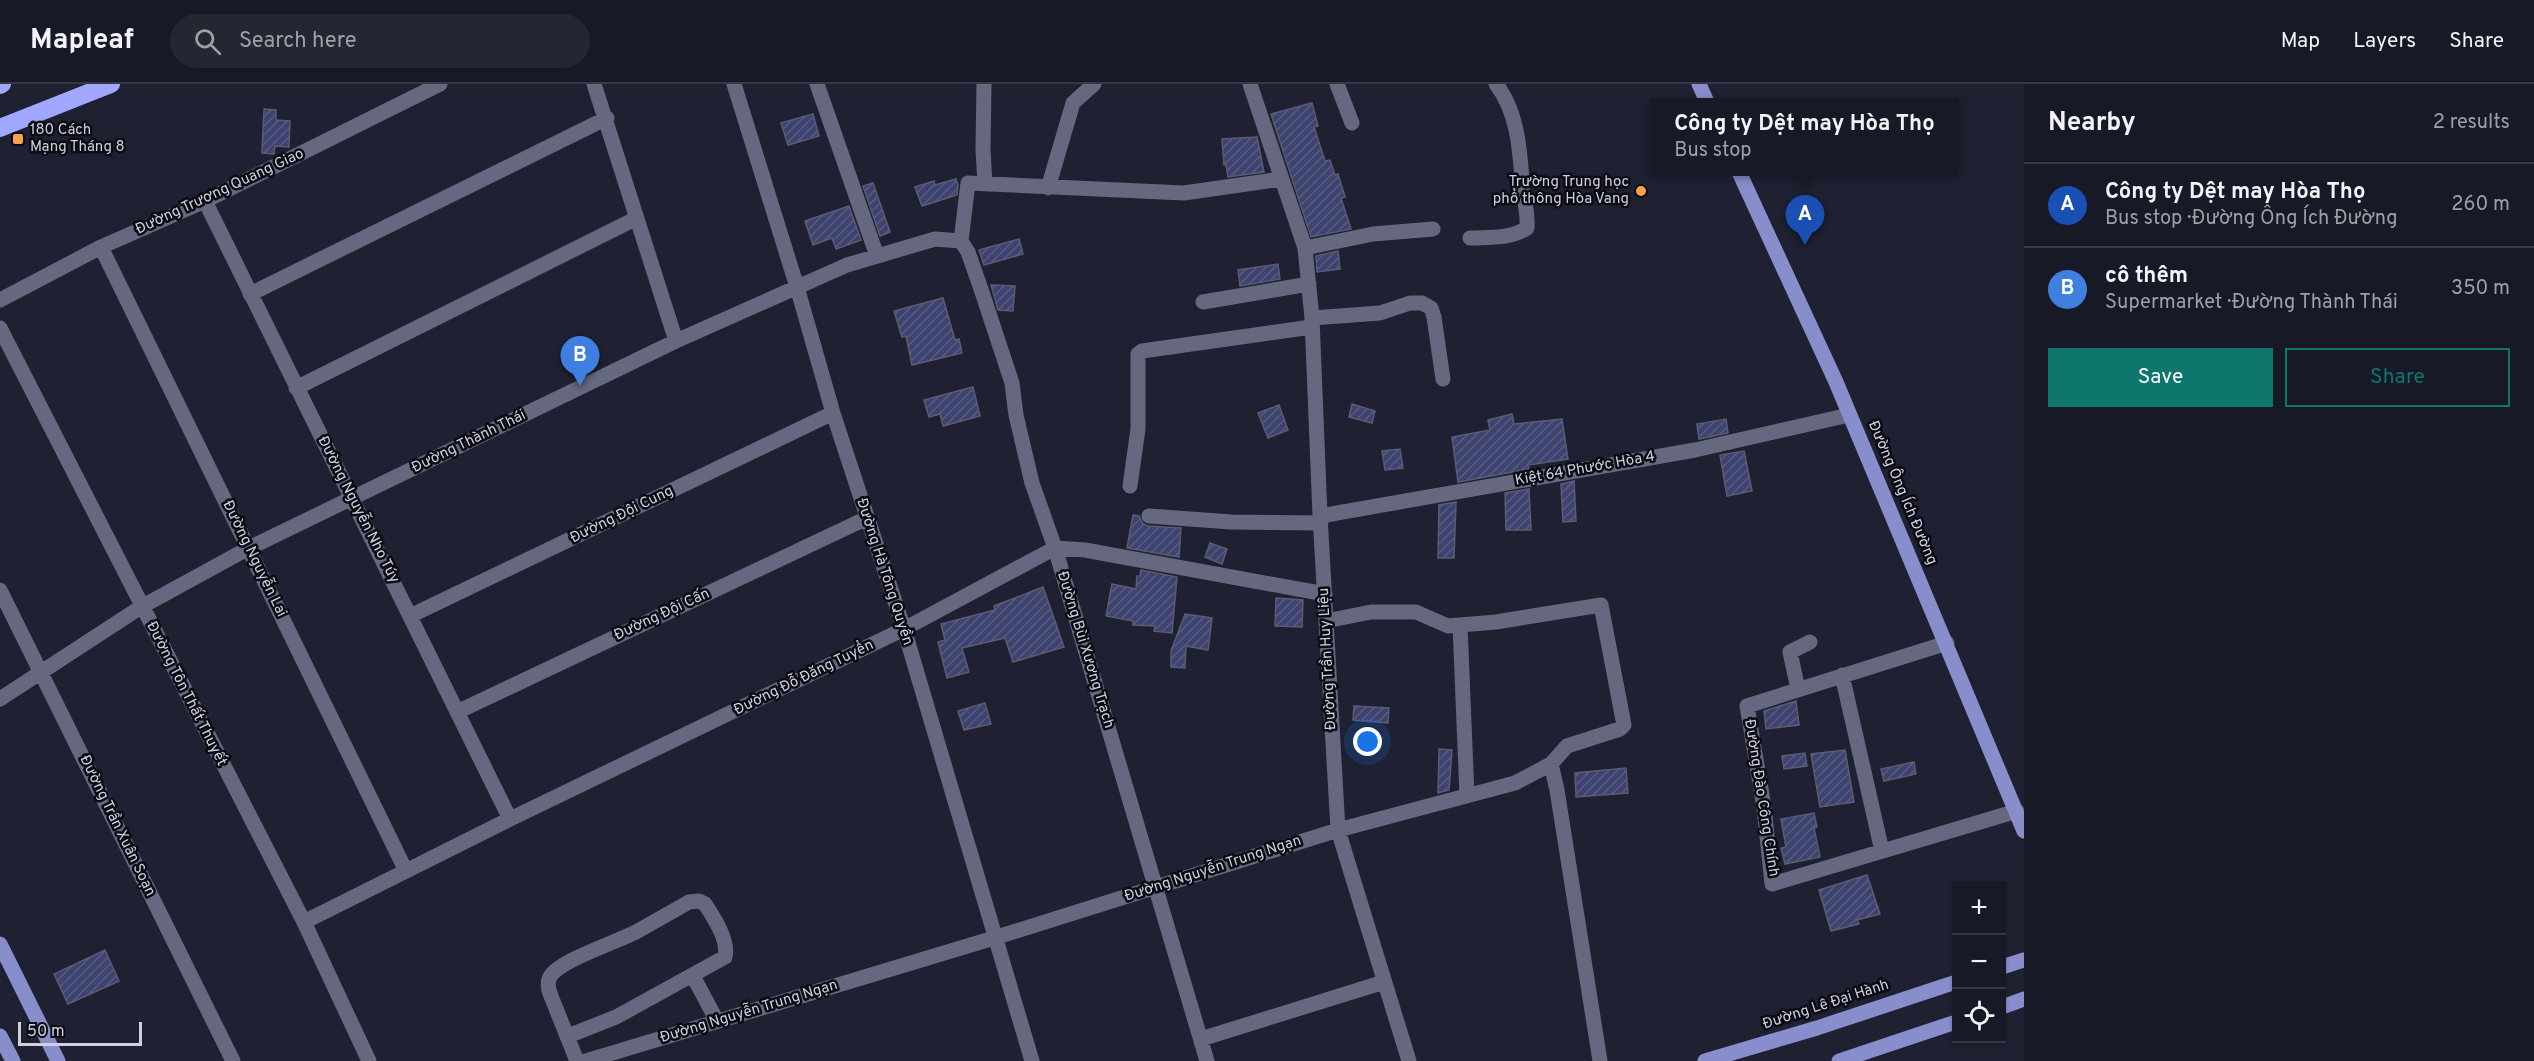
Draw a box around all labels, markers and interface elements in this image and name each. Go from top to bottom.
search box [170,14,590,68]
text: Mapleaf [30,23,134,59]
icon: search [191,25,224,58]
text: Search here [239,28,357,55]
text: Map [2281,28,2320,55]
text: Layers [2353,28,2416,55]
text: Share [2449,28,2504,55]
popup [1650,98,1959,176]
text: Nearby [2048,107,2136,140]
text: 2 results [2433,110,2510,136]
text: Công ty Dệt may Hòa Thọ [1674,111,1935,138]
place label: 180 Cách Mạng Tháng 8 [30,121,125,157]
marker: 180 Cách Mạng Tháng 8 [11,132,25,146]
text: Bus stop [1674,138,1752,164]
street label: Đường Trương Quang Giao [133,145,307,239]
place label: Trường Trung học phổ thông Hòa Vang [1493,173,1629,209]
text: Công ty Dệt may Hòa Thọ [2105,179,2365,206]
marker: Trường Trung học phổ thông Hòa Vang [1634,184,1648,198]
text: A [2060,192,2075,218]
text: 260 m [2451,192,2510,218]
pin: A [1786,196,1824,245]
text: Bus stop · Đường Ông Ích Đường [2105,206,2398,232]
text: cô thêm [2105,263,2188,290]
text: B [2061,276,2074,302]
text: 350 m [2451,276,2510,302]
text: Supermarket · Đường Thành Thái [2105,290,2398,316]
pin: B [560,336,600,386]
button: Save [2048,348,2273,407]
button: Share [2285,348,2510,407]
street label: Đường Thành Thái [409,406,529,478]
street label: Đường Ông Ích Đường [1863,417,1943,568]
street label: Đường Nguyễn Nho Túy [313,432,405,587]
street label: Kiệt 64 Phước Hòa 4 [1514,447,1656,491]
street label: Đường Đội Cung [567,482,677,548]
street label: Đường Hà Tông Quyền [851,496,918,648]
street label: Đường Nguyễn Lai [218,497,292,620]
street label: Đường Bùi Xương Trạch [1052,569,1118,731]
street label: Đường Đội Cấn [611,584,713,645]
street label: Đường Trần Huy Liệu [1314,587,1341,731]
street label: Đường Tôn Thất Thuyết [141,618,232,769]
street label: Đường Đỗ Đăng Tuyển [730,634,877,720]
street label: Đường Đào Công Chính [1739,718,1783,878]
your location [1353,727,1382,756]
street label: Đường Trần Xuân Soạn [75,752,160,900]
street label: Đường Nguyễn Trung Ngạn [1122,830,1304,907]
map controls [1952,881,2006,1043]
button: + [1952,881,2006,935]
button: − [1952,935,2006,989]
street label: Đường Nguyễn Trung Ngạn [657,974,840,1048]
street label: Đường Lê Đại Hành [1761,976,1891,1034]
button: locate [1952,989,2006,1043]
scale bar [18,1019,142,1046]
text: 50 m [27,1022,65,1042]

